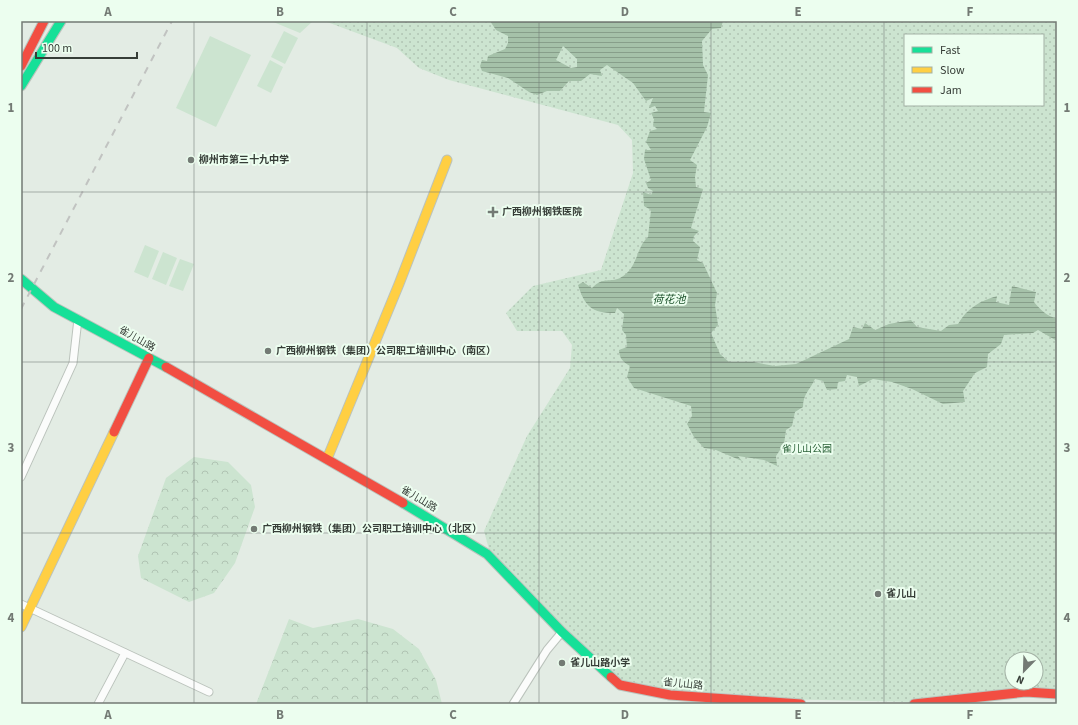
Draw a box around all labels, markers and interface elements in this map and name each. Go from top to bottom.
text: A [103,3,112,21]
text: B [276,3,284,21]
text: C [449,3,457,21]
text: D [621,3,629,21]
text: E [794,3,802,21]
text: F [967,3,974,21]
scale bar [36,34,137,60]
legend [904,34,1044,106]
text: 100 m [42,40,72,57]
text: Fast [940,42,960,59]
text: Slow [940,62,965,79]
text: Jam [940,82,962,99]
text: 1 [8,99,15,117]
text: 1 [1064,99,1071,117]
place label: 柳州市第三十九中学 [198,153,289,167]
marker: 柳州市第三十九中学 [186,155,196,165]
place label: 广西柳州钢铁医院 [502,205,582,219]
marker: 广西柳州钢铁医院 [487,206,499,218]
text: 2 [8,269,15,287]
text: 2 [1064,269,1071,287]
water label: 荷花池 [653,292,686,307]
street label: 雀儿山路 [116,323,158,355]
place label: 广西柳州钢铁（集团）公司职工培训中心（南区） [276,344,496,358]
marker: 广西柳州钢铁（集团）公司职工培训中心（南区） [263,346,273,356]
text: 3 [8,439,15,457]
text: 3 [1064,439,1071,457]
park label: 雀儿山公园 [782,442,832,456]
street label: 雀儿山路 [398,483,440,515]
place label: 广西柳州钢铁（集团）公司职工培训中心（北区） [262,522,482,536]
marker: 广西柳州钢铁（集团）公司职工培训中心（北区） [249,524,259,534]
place label: 雀儿山 [886,587,916,601]
marker: 雀儿山 [873,589,883,599]
text: 4 [8,609,15,627]
text: 4 [1064,609,1071,627]
north arrow [1004,651,1044,691]
place label: 雀儿山路小学 [570,656,630,670]
marker: 雀儿山路小学 [557,658,567,668]
text: N [1014,671,1027,688]
street label: 雀儿山路 [662,675,704,693]
text: A [103,706,112,724]
text: B [276,706,284,724]
text: C [449,706,457,724]
text: D [621,706,629,724]
text: E [794,706,802,724]
text: F [967,706,974,724]

